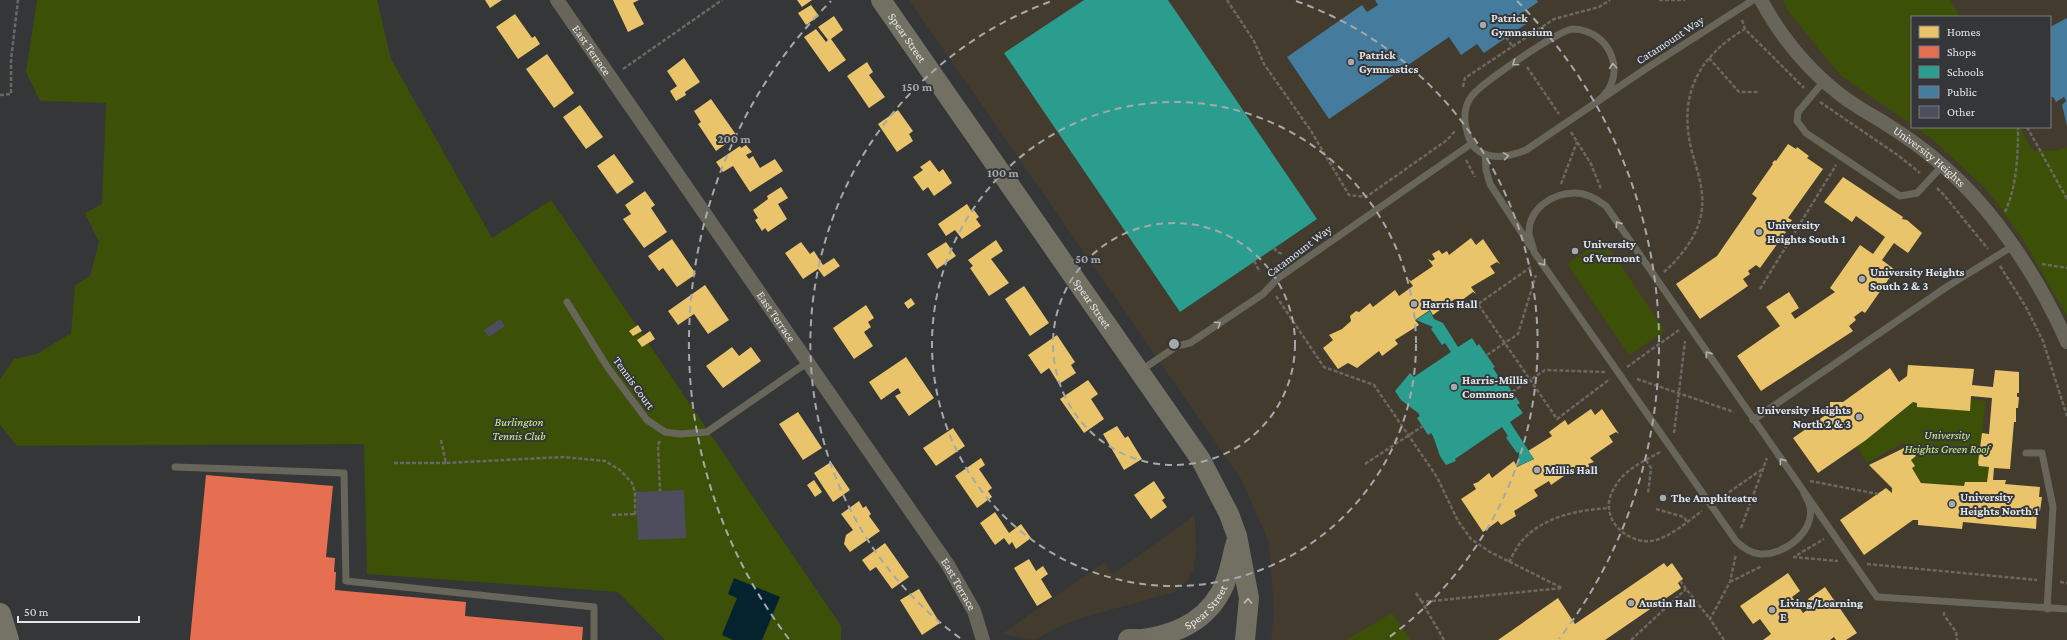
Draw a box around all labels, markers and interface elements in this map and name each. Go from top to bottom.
street label: Spear Street [885,10,930,66]
place label: Patrick Gymnasium [1491,11,1554,39]
street label: Catamount Way [1633,13,1707,67]
legend [1911,16,2051,128]
marker: Patrick Gymnasium [1478,20,1488,30]
street label: East Terrace [569,22,614,78]
text: Homes [1947,25,1981,39]
text: Shops [1947,45,1976,59]
place label: Patrick Gymnastics [1359,48,1418,76]
marker: Patrick Gymnastics [1346,57,1356,67]
one-way arrow [1512,58,1519,65]
one-way arrow [1609,63,1618,70]
text: Schools [1947,65,1984,79]
text: 150 m [902,80,933,94]
text: Public [1947,85,1977,99]
text: Other [1947,105,1976,119]
street label: University Heights [1891,123,1969,190]
text: 200 m [717,132,751,146]
one-way arrow [1503,152,1509,161]
text: 100 m [987,166,1020,180]
place label: University Heights South 1 [1767,218,1846,246]
one-way arrow [1615,221,1623,228]
street label: Catamount Way [1264,222,1335,280]
marker: University Heights South 1 [1754,227,1764,237]
place label: University of Vermont [1583,237,1641,265]
marker: University of Vermont [1570,246,1580,256]
text: 50 m [1075,252,1102,266]
one-way arrow [1538,259,1545,266]
place label: University Heights South 2 & 3 [1870,265,1965,293]
marker: University Heights South 2 & 3 [1857,274,1867,284]
street label: Spear Street [1070,276,1115,332]
street label: East Terrace [754,289,798,345]
place label: Harris Hall [1422,297,1478,311]
marker: Harris Hall [1409,299,1419,309]
one-way arrow [1213,322,1220,329]
centre of rings [1167,337,1181,351]
one-way arrow [1705,351,1713,358]
street label: Tennis Court [610,354,658,413]
place label: Harris-Millis Commons [1462,373,1528,401]
marker: Harris-Millis Commons [1449,382,1459,392]
place label: University Heights North 2 & 3 [1756,403,1851,431]
marker: University Heights North 2 & 3 [1854,412,1864,422]
park label: Burlington Tennis Club [492,415,546,443]
park label: University Heights Green Roof [1904,428,1991,456]
one-way arrow [1779,458,1787,465]
place label: Millis Hall [1545,463,1598,477]
marker: Millis Hall [1532,465,1542,475]
place label: University Heights North 1 [1960,490,2039,518]
place label: The Amphiteatre [1671,491,1758,505]
marker: The Amphiteatre [1658,493,1668,503]
marker: University Heights North 1 [1947,499,1957,509]
street label: East Terrace [938,555,979,613]
street label: Spear Street [1182,582,1231,633]
place label: Austin Hall [1638,596,1696,610]
place label: Living/Learning E [1780,596,1863,624]
scale bar [18,598,139,624]
one-way arrow [1244,598,1253,604]
marker: Austin Hall [1626,598,1636,608]
text: 50 m [24,605,49,619]
marker: Living/Learning E [1767,605,1777,615]

